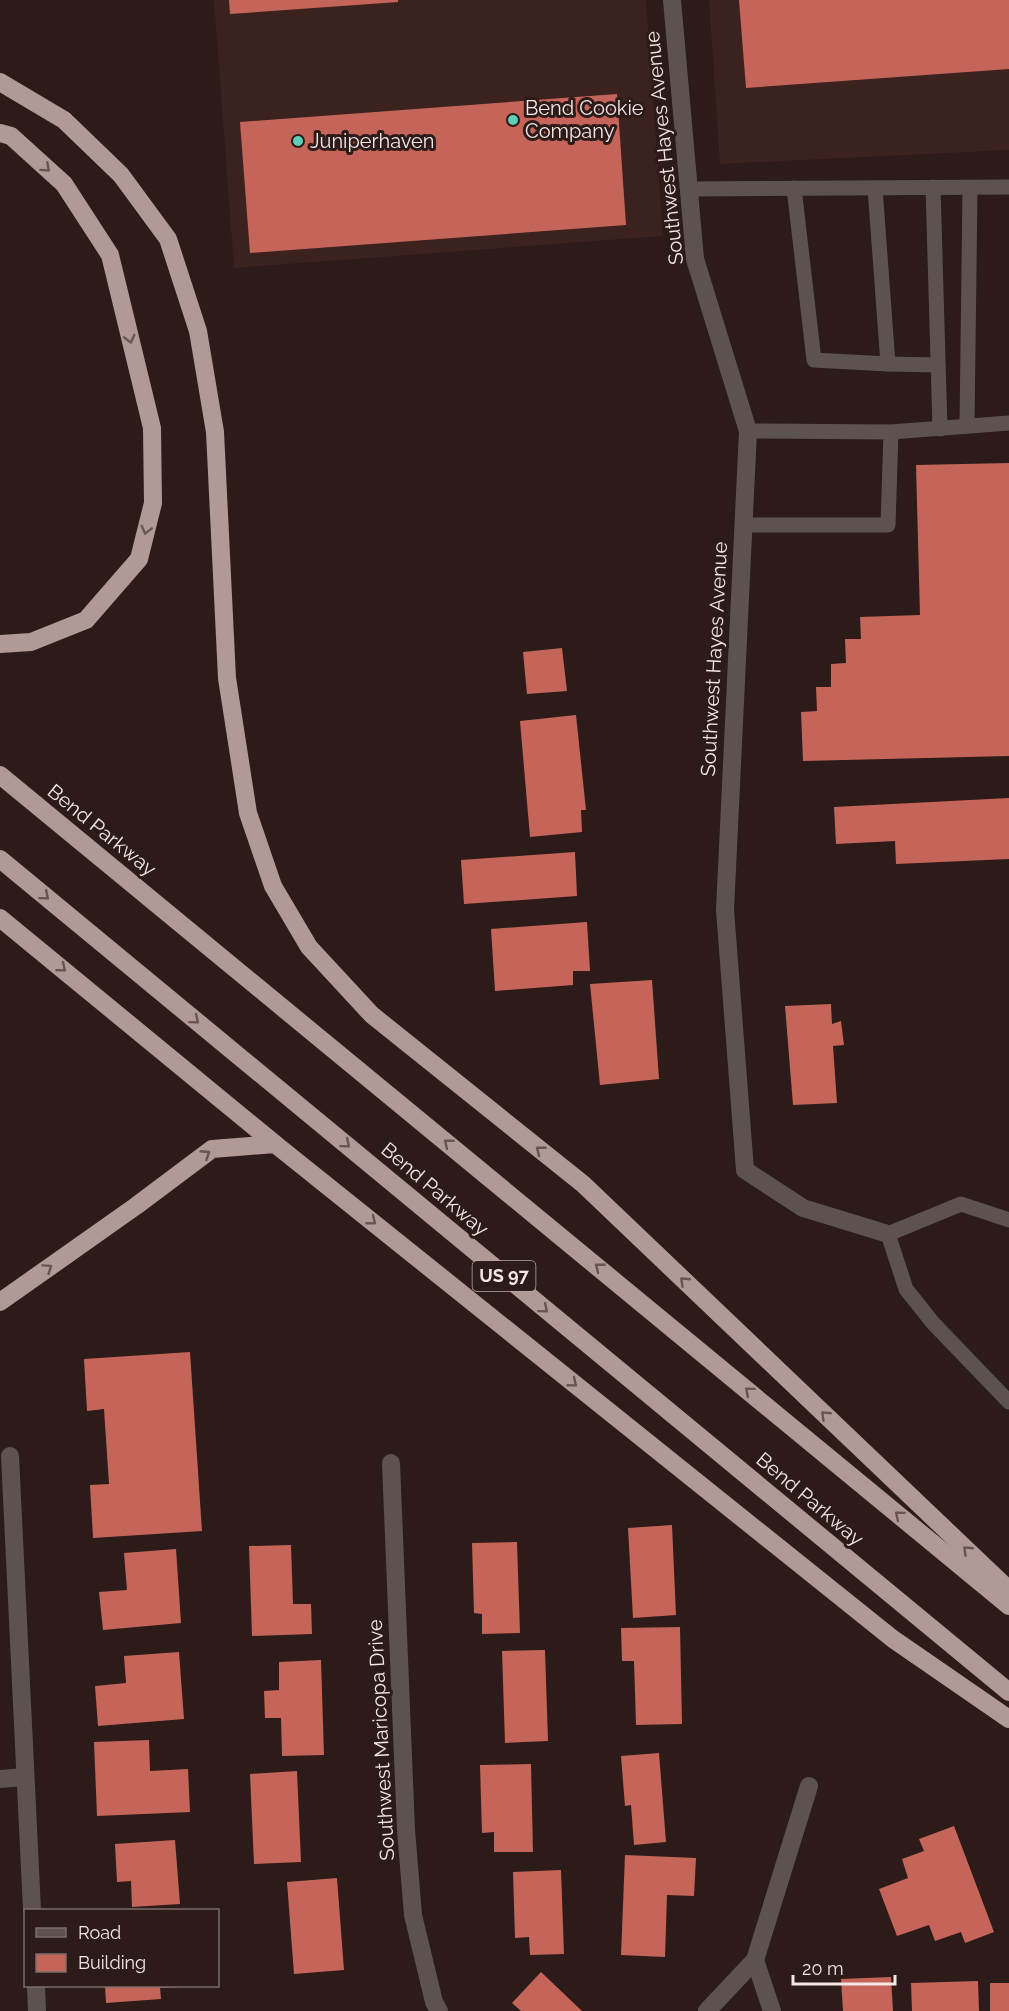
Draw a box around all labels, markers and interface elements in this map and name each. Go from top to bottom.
street label: Southwest Hayes Avenue [640,30,688,266]
place label: Bend Cookie Company [525,96,644,143]
marker: Bend Cookie Company [506,113,520,127]
place label: Juniperhaven [310,129,434,153]
marker: Juniperhaven [291,134,305,148]
one-way arrow [39,161,50,172]
one-way arrow [123,334,136,344]
one-way arrow [141,525,154,535]
street label: Southwest Hayes Avenue [696,541,732,777]
street label: Bend Parkway [43,779,161,881]
one-way arrow [38,889,49,900]
one-way arrow [55,961,66,972]
one-way arrow [188,1013,199,1024]
one-way arrow [339,1137,350,1148]
street label: Bend Parkway [377,1137,494,1241]
one-way arrow [444,1139,455,1150]
one-way arrow [536,1146,547,1157]
one-way arrow [199,1150,210,1161]
one-way arrow [365,1214,376,1225]
road number: US 97 [472,1261,536,1291]
one-way arrow [595,1263,606,1274]
one-way arrow [41,1264,52,1275]
one-way arrow [681,1277,692,1288]
one-way arrow [538,1302,549,1313]
one-way arrow [566,1375,577,1386]
one-way arrow [745,1387,756,1398]
one-way arrow [822,1411,832,1422]
street label: Bend Parkway [752,1447,869,1551]
one-way arrow [895,1511,906,1522]
one-way arrow [963,1546,974,1557]
street label: Southwest Maricopa Drive [363,1618,399,1861]
legend [24,1909,219,1987]
text: Road [78,1922,121,1943]
scale bar [793,1948,895,1986]
text: Building [78,1952,146,1973]
text: 20 m [802,1958,844,1979]

